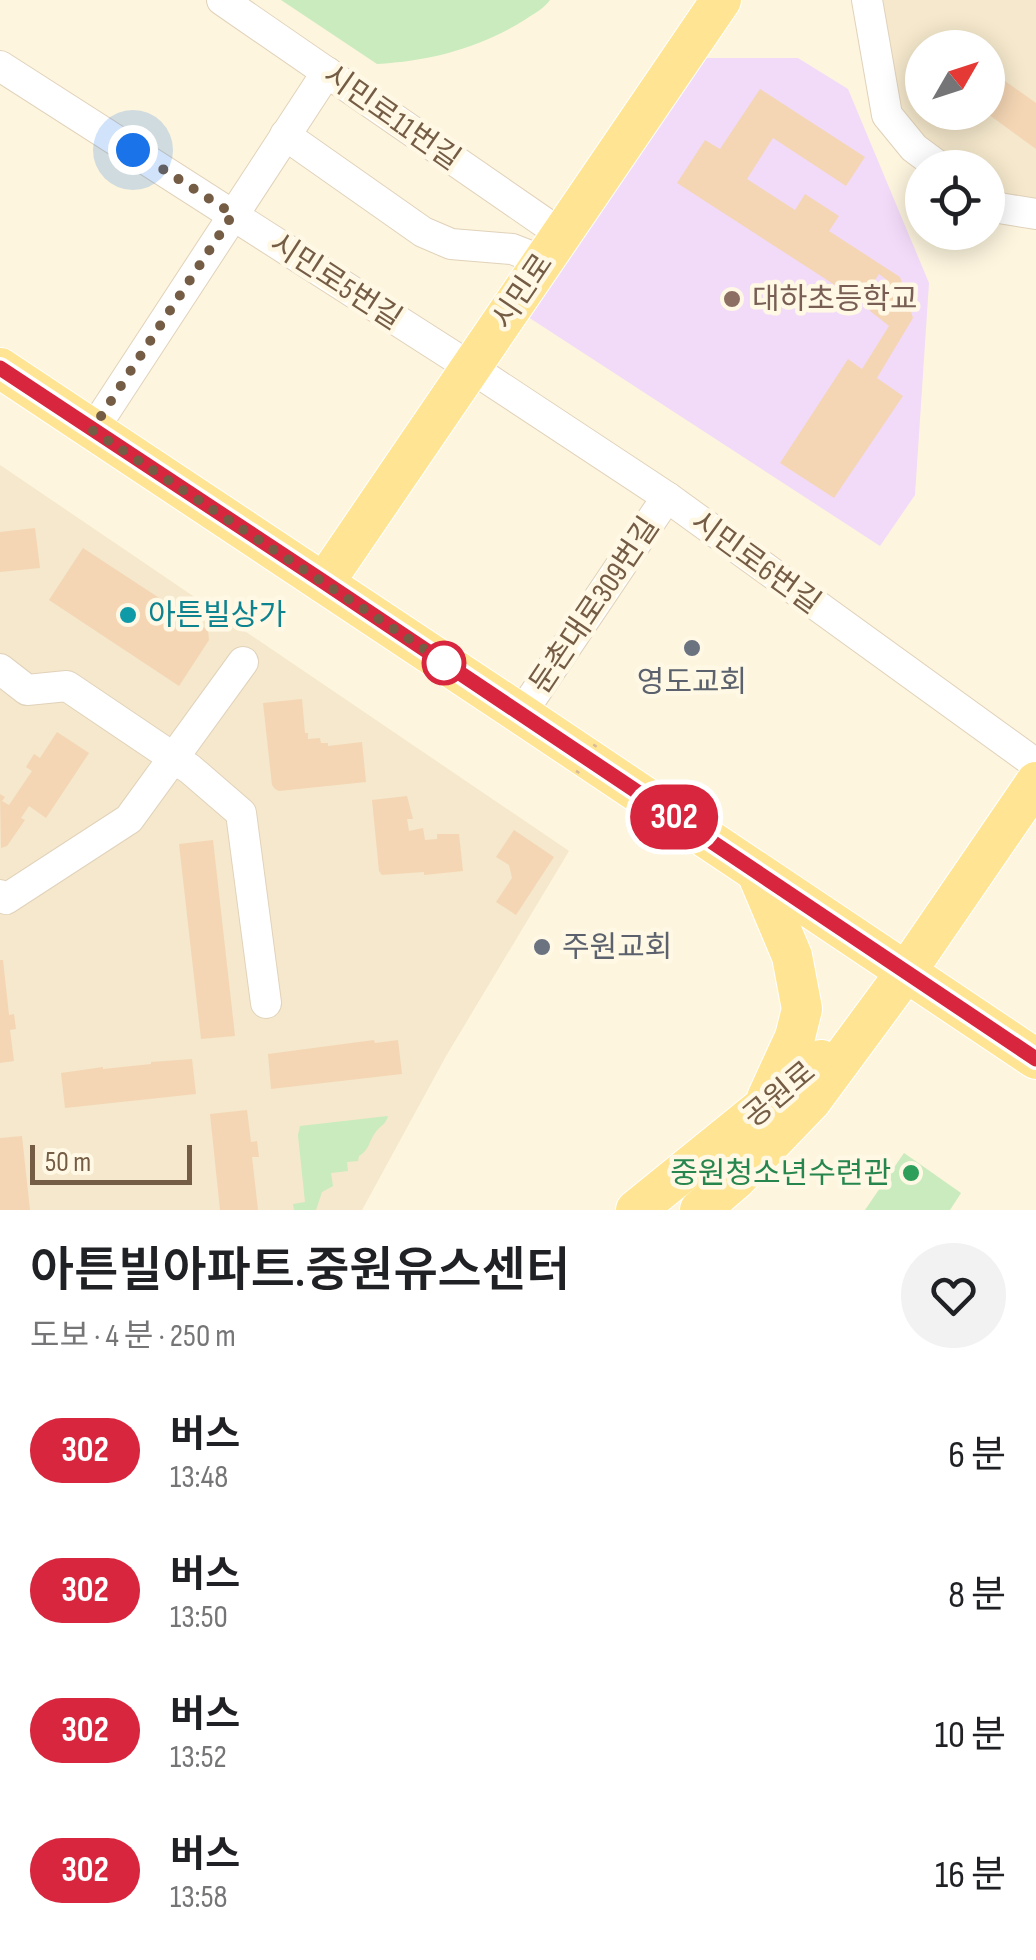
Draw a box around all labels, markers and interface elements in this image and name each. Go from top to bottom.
north arrow [905,30,1005,130]
map controls [905,30,1005,250]
street label: 시민로11번길 [316,57,467,178]
your location [108,125,158,175]
button: locate [905,150,1005,250]
street label: 시민로5번길 [263,226,408,338]
street label: 시민로 [485,247,561,336]
place label: 대하초등학교 [752,282,918,318]
marker: 대하초등학교 [721,288,743,310]
street label: 시민로6번길 [684,504,827,622]
street label: 둔촌대로309번길 [523,511,667,701]
place label: 아튼빌상가 [148,598,286,634]
marker: 아튼빌상가 [117,604,139,626]
marker: 영도교회 [681,637,703,659]
unlabelled marker [423,642,465,684]
place label: 영도교회 [637,665,747,701]
line badge: 302 [616,784,732,850]
text: 302 [650,796,698,839]
place label: 주원교회 [562,930,672,966]
marker: 주원교회 [531,936,553,958]
street label: 공원로 [736,1054,823,1135]
scale bar [30,1140,192,1184]
text: 50 m [45,1146,91,1179]
place label: 중원청소년수련관 [670,1156,891,1192]
marker: 중원청소년수련관 [900,1162,922,1184]
text: 아튼빌아파트.중원유스센터 [30,1243,570,1300]
button: heart [901,1243,1006,1348]
text: 도보 · 4 분 · 250 m [30,1317,236,1356]
text: 버스 [170,1413,240,1458]
text: 302 [61,1429,109,1472]
text: 6 분 [948,1433,1006,1478]
text: 13:48 [170,1458,228,1497]
text: 버스 [170,1553,240,1598]
text: 302 [61,1569,109,1612]
text: 8 분 [948,1573,1006,1618]
text: 13:50 [170,1598,228,1637]
text: 버스 [170,1693,240,1738]
text: 302 [61,1709,109,1752]
text: 10 분 [935,1713,1006,1758]
text: 13:52 [170,1738,227,1777]
text: 버스 [170,1833,240,1878]
text: 302 [61,1849,109,1892]
text: 16 분 [935,1853,1006,1898]
text: 13:58 [170,1878,228,1917]

